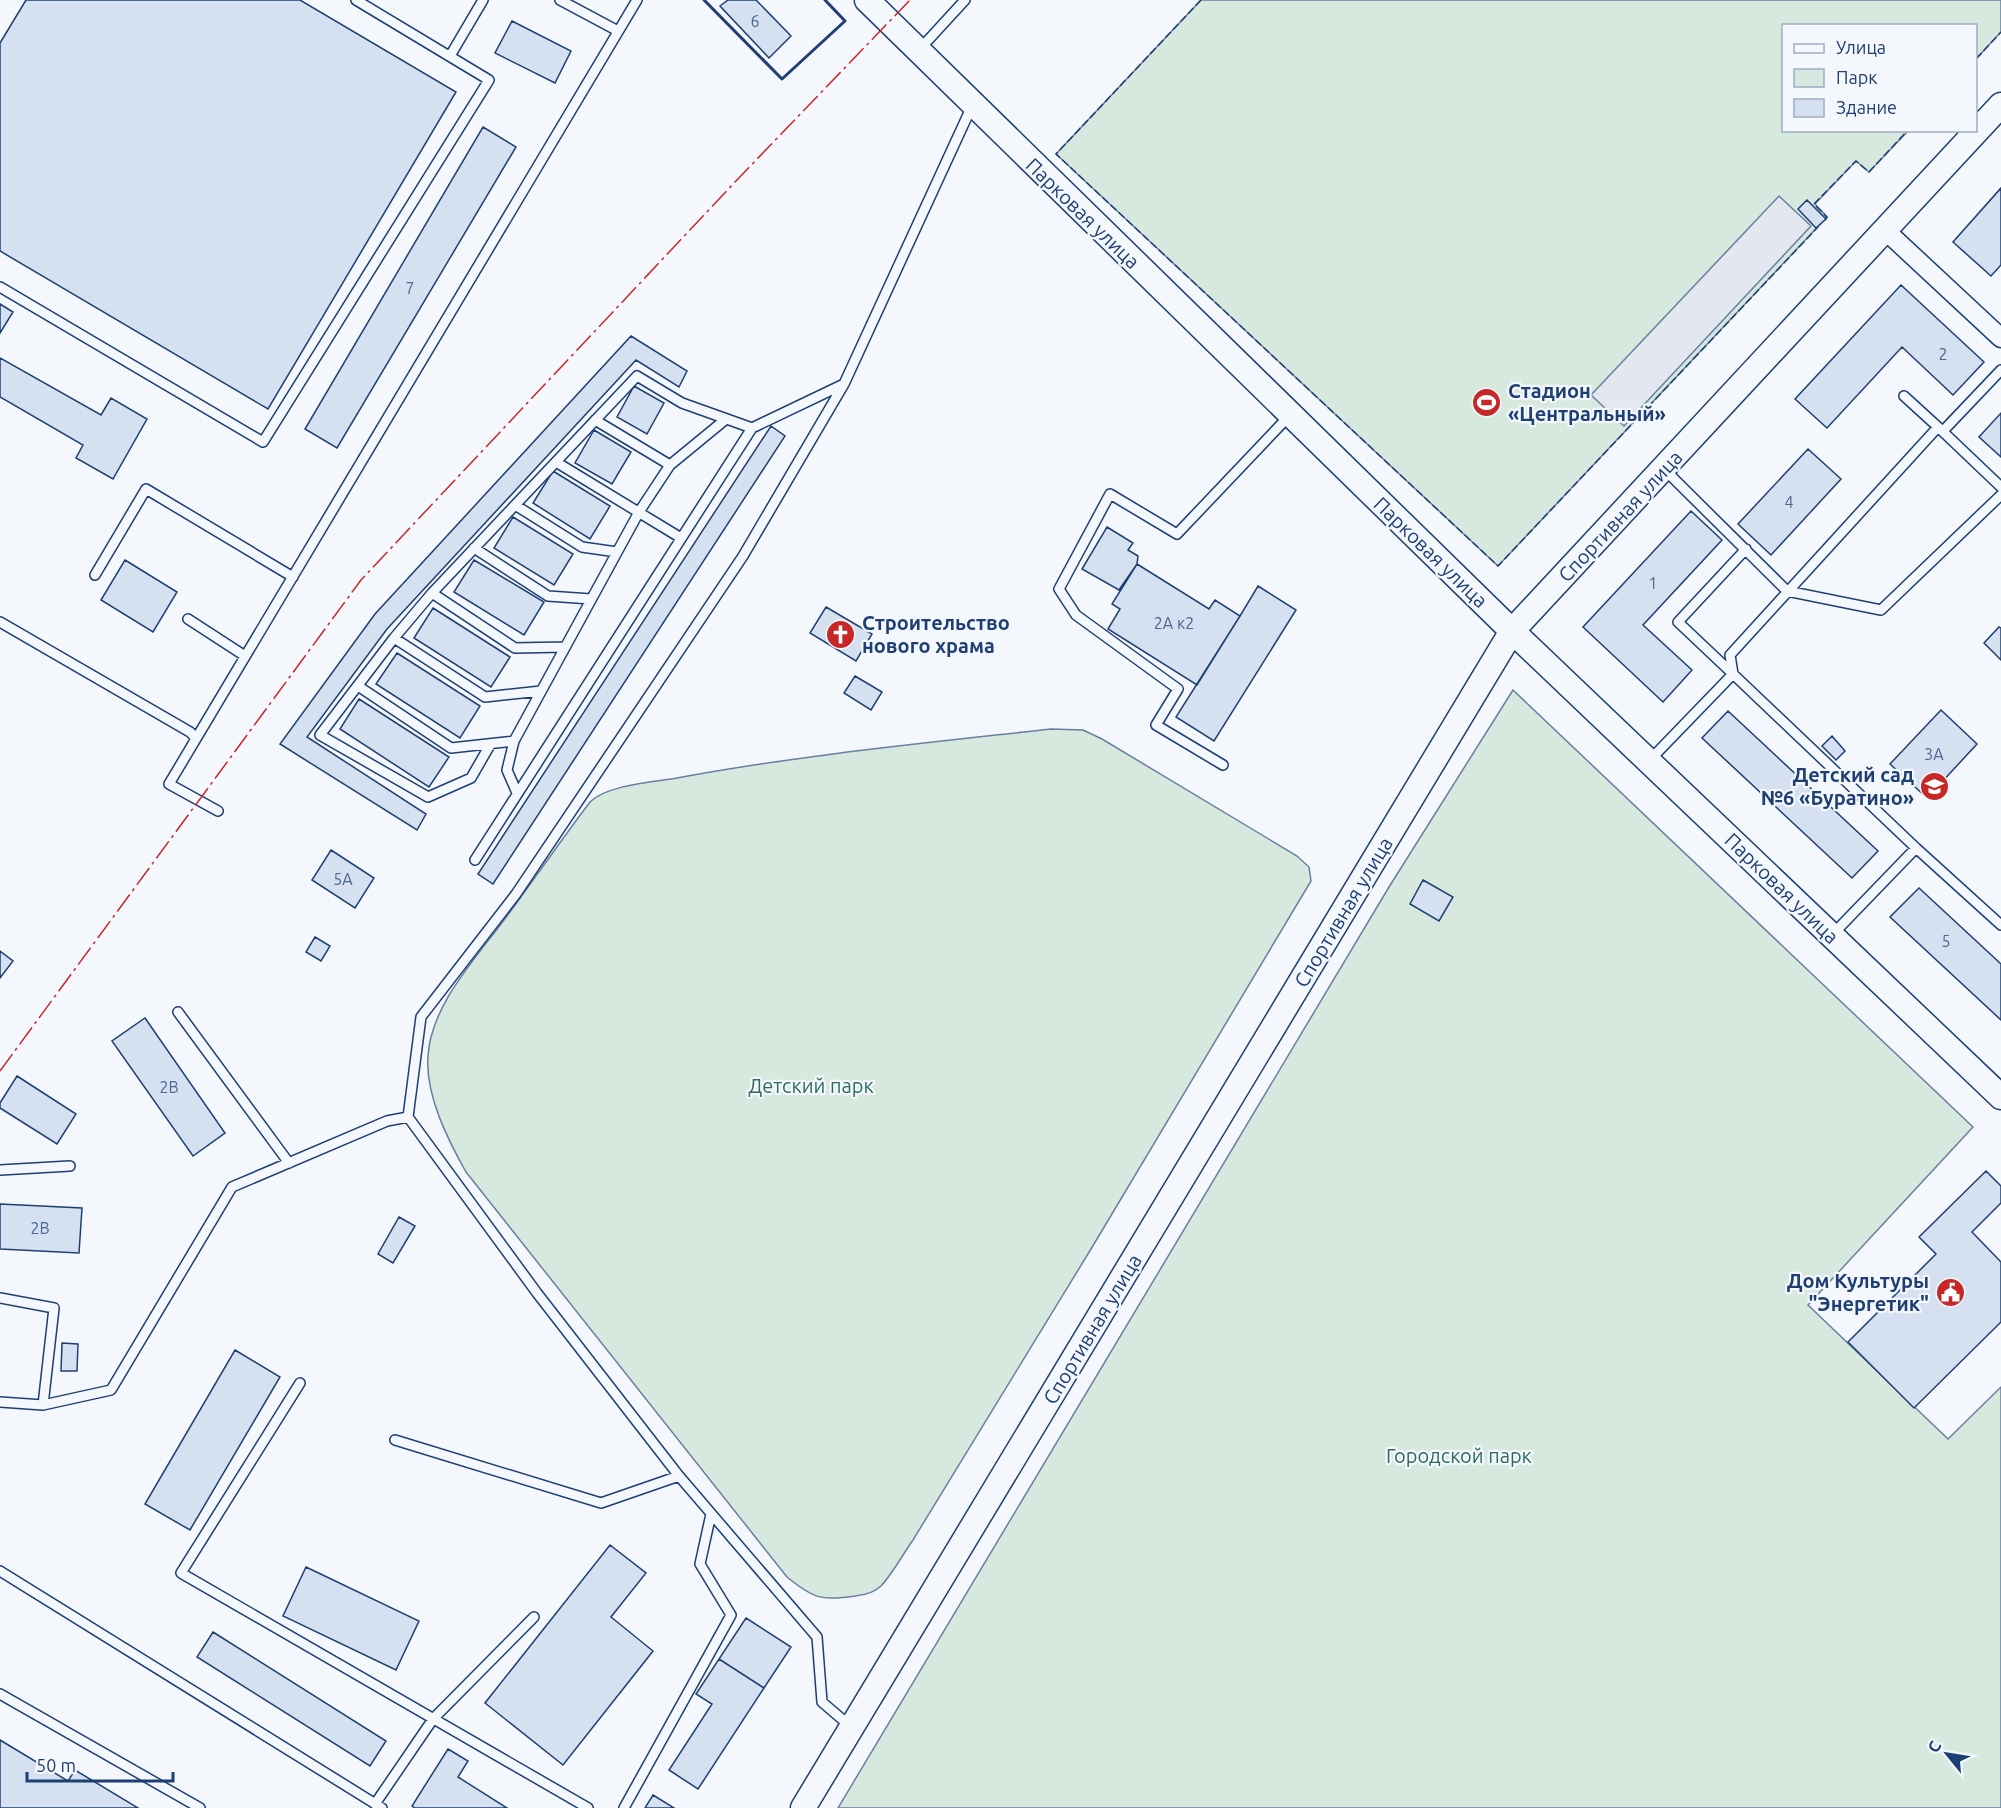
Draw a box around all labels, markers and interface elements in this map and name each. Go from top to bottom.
house number: 6 [750,12,760,30]
legend [1782,24,1977,132]
text: Улица [1836,37,1886,57]
text: Парк [1836,67,1877,87]
text: Здание [1836,97,1897,117]
street label: Парковая улица [1021,153,1145,273]
house number: 7 [405,279,415,297]
house number: 2 [1938,345,1948,363]
place label: Стадион «Центральный» [1508,379,1666,425]
sports icon: Стадион «Центральный» [1471,386,1503,418]
street label: Спортивная улица [1553,446,1687,586]
street label: Парковая улица [1369,492,1493,612]
house number: 4 [1784,493,1794,511]
house number: 1 [1648,574,1658,592]
place label: Строительство нового храма [862,611,1010,657]
house number: 2А к2 [1154,614,1194,632]
church icon: Строительство нового храма [825,618,857,650]
house number: 3А [1924,745,1944,763]
place label: Детский сад №6 «Буратино» [1761,763,1914,809]
school or university icon: Детский сад №6 «Буратино» [1919,770,1951,802]
street label: Парковая улица [1720,828,1844,948]
street label: Спортивная улица [1289,833,1397,991]
house number: 5А [333,870,353,888]
house number: 5 [1941,932,1951,950]
park label: Детский парк [748,1074,874,1097]
house number: 2В [159,1078,179,1096]
house number: 2В [30,1219,50,1237]
street label: Спортивная улица [1038,1250,1146,1408]
place label: Дом Культуры "Энергетик" [1787,1269,1929,1315]
public building icon: Дом Культуры "Энергетик" [1934,1276,1966,1308]
park label: Городской парк [1386,1444,1532,1467]
north arrow [1917,1724,1977,1784]
text: С [1924,1738,1944,1755]
scale bar [27,1745,172,1783]
text: 50 m [36,1755,76,1775]

